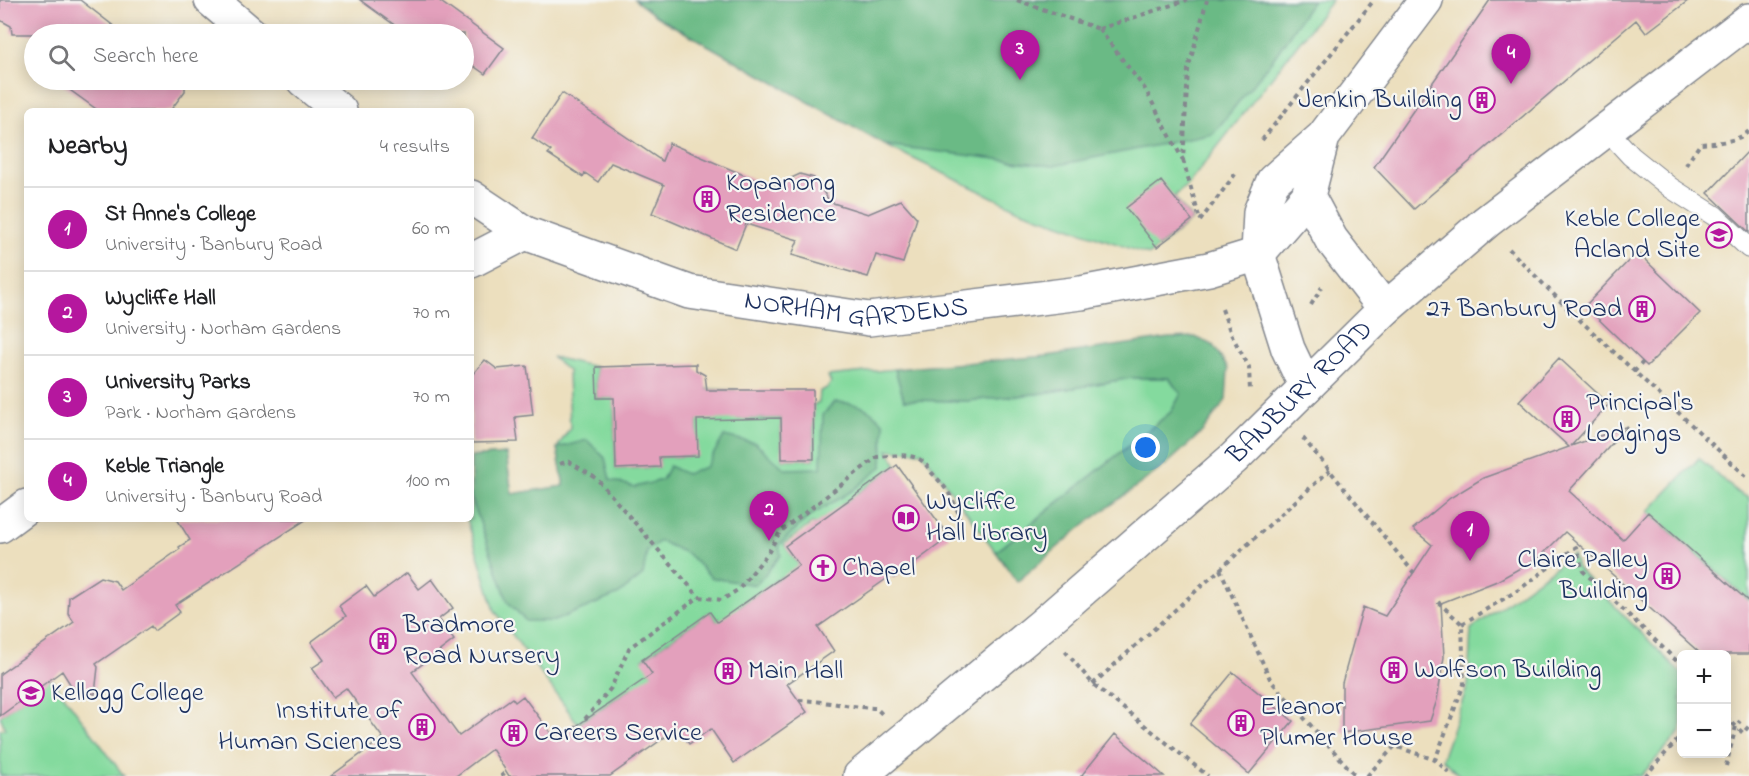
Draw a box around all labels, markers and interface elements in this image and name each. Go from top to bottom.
search box [24,24,474,90]
pin: 3 [1000,31,1040,80]
pin: 4 [1492,34,1530,84]
icon: search [45,41,78,74]
text: Search here [93,41,198,73]
place label: Jenkin Building [1298,81,1462,120]
building icon: Jenkin Building [1467,85,1497,115]
text: Nearby [48,128,127,166]
text: 4 results [380,133,450,162]
place label: Kopanong Residence [726,164,837,234]
building icon: Kopanong Residence [692,184,722,214]
text: St Anne's College [105,199,256,231]
place label: Keble College Acland Site [1565,200,1701,270]
text: 1 [64,215,71,244]
text: 60 m [412,215,450,244]
school or university icon: Keble College Acland Site [1704,220,1734,250]
text: University · Banbury Road [105,231,322,260]
street label: NORHAM GARDENS [742,281,970,339]
text: Wycliffe Hall [105,283,216,315]
place label: 27 Banbury Road [1426,290,1622,329]
building icon: 27 Banbury Road [1627,294,1657,324]
text: 2 [63,299,72,328]
text: 70 m [413,299,450,328]
street label: BANBURY ROAD [1218,311,1382,475]
text: University · Norham Gardens [105,315,341,344]
text: University Parks [105,367,251,399]
text: 3 [63,383,72,412]
text: 70 m [413,383,450,412]
place label: Principal's Lodgings [1586,384,1694,454]
text: Park · Norham Gardens [105,399,296,428]
building icon: Principal's Lodgings [1552,404,1582,434]
your location [1131,433,1160,462]
text: Keble Triangle [105,451,224,483]
text: 4 [63,467,72,496]
text: 100 m [406,467,450,496]
text: University · Banbury Road [105,483,322,512]
place label: Wycliffe Hall Library [926,483,1048,553]
pin: 2 [750,492,788,541]
library icon: Wycliffe Hall Library [891,503,921,533]
pin: 1 [1450,512,1490,561]
place label: Claire Palley Building [1517,541,1648,611]
place label: Chapel [842,549,916,588]
church icon: Chapel [808,553,838,583]
building icon: Claire Palley Building [1652,561,1682,591]
place label: Bradmore Road Nursery [402,606,560,676]
building icon: Bradmore Road Nursery [368,626,398,656]
map controls [1677,650,1731,758]
button: + [1677,650,1731,704]
place label: Wolfson Building [1414,651,1602,690]
place label: Main Hall [748,652,843,691]
building icon: Wolfson Building [1379,655,1409,685]
building icon: Main Hall [713,656,743,686]
place label: Kellogg College [51,674,205,713]
school or university icon: Kellogg College [16,678,46,708]
place label: Eleanor Plumer House [1260,688,1414,758]
place label: Institute of Human Sciences [218,692,402,762]
button: − [1677,704,1731,758]
building icon: Eleanor Plumer House [1226,708,1256,738]
building icon: Institute of Human Sciences [407,712,437,742]
place label: Careers Service [534,714,703,753]
building icon: Careers Service [499,718,529,748]

